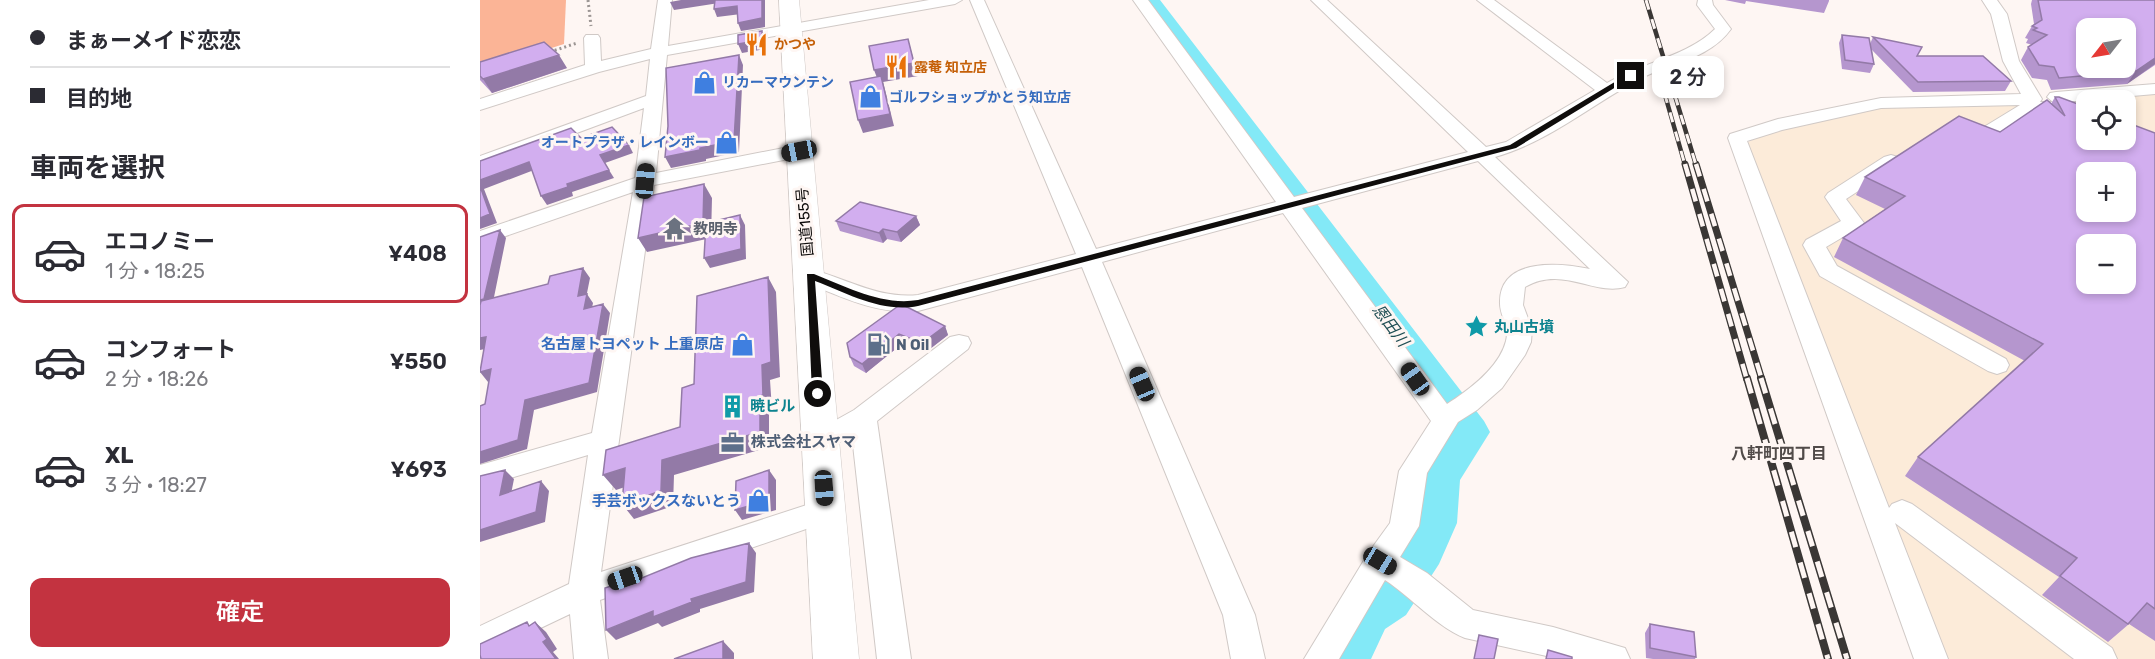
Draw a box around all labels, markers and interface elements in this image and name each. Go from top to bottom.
north arrow [2076,18,2136,78]
map controls [2076,18,2136,294]
text: まぁーメイド恋恋 [66,27,241,54]
restaurant icon: かつや [743,31,769,57]
place label: かつや [774,36,816,53]
restaurant icon: 露菴 知立店 [883,54,909,80]
callout: 2 分 [1652,55,1724,97]
place label: 露菴 知立店 [914,59,987,76]
route end [1617,62,1644,89]
text: 2 分 [1669,65,1707,89]
shop icon: リカーマウンテン [691,69,717,95]
place label: リカーマウンテン [722,74,834,91]
shop icon: ゴルフショップかとう知立店 [858,84,884,110]
text: 目的地 [66,85,132,112]
place label: ゴルフショップかとう知立店 [889,89,1071,106]
button: locate [2076,90,2136,150]
shop icon: オートプラザ・レインボー [714,129,740,155]
place label: オートプラザ・レインボー [541,134,709,151]
car [780,139,818,163]
text: 車両を選択 [30,152,165,184]
car [634,162,656,200]
button: + [2076,162,2136,222]
street label: 国道155号 [793,187,817,257]
temple icon: 教明寺 [662,216,688,242]
place label: 教明寺 [693,220,738,238]
icon: car [33,227,87,281]
text: エコノミー [105,228,215,255]
button: − [2076,234,2136,294]
text: ¥408 [388,240,447,267]
text: 1 分 · 18:25 [105,259,205,283]
water label: 恩田川 [1369,300,1414,352]
place icon: 丸山古墳 [1463,314,1489,340]
place label: 丸山古墳 [1494,318,1554,336]
shop icon: 名古屋トヨペット 上重原店 [729,331,755,357]
fuel station icon: N Oil [865,332,891,358]
icon: car [33,335,87,389]
place label: 名古屋トヨペット 上重原店 [541,335,724,353]
text: コンフォート [105,336,236,363]
place label: N Oil [896,336,929,354]
text: ¥550 [390,348,447,375]
car [1397,359,1433,399]
car [1127,364,1157,404]
text: 2 分 · 18:26 [105,367,208,391]
route start [804,380,831,407]
building icon: 暁ビル [719,393,745,419]
place label: 暁ビル [750,397,795,415]
office icon: 株式会社スヤマ [720,429,746,455]
place label: 株式会社スヤマ [751,433,856,451]
text: XL [105,442,133,469]
icon: car [33,443,87,497]
district label: 八軒町四丁目 [1731,444,1827,463]
text: ¥693 [390,456,447,483]
car [814,469,834,507]
text: 3 分 · 18:27 [105,473,207,497]
shop icon: 手芸ボックスないとう [746,488,772,514]
place label: 手芸ボックスないとう [591,492,741,510]
car [1360,544,1400,578]
car [605,564,645,592]
button: 確定 [30,578,450,647]

